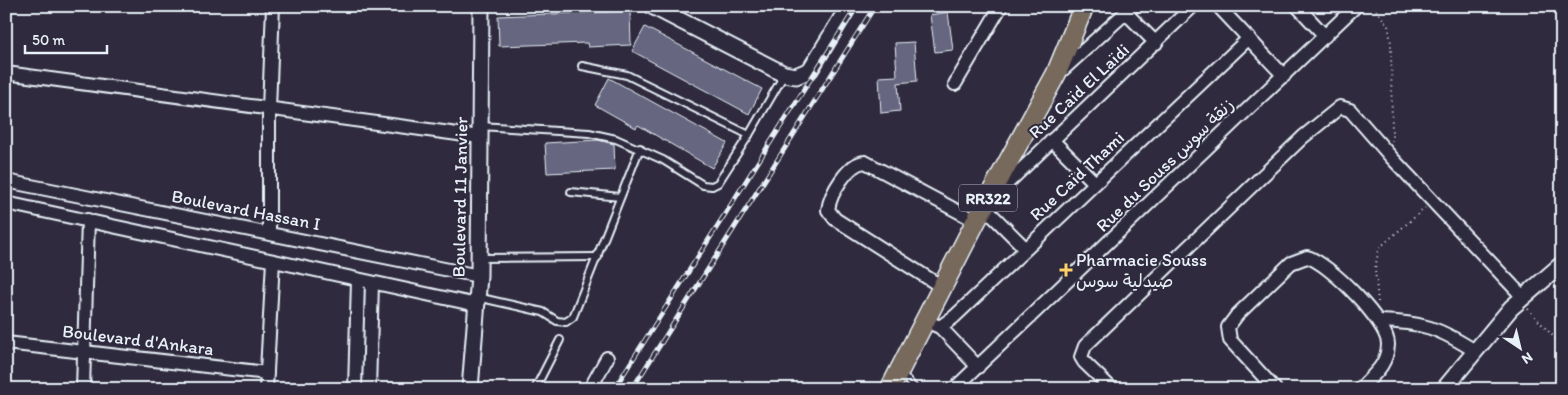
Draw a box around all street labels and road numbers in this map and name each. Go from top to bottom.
street label: Rue Caïd El Laïdi [1024,39,1134,143]
street label: Rue du Souss زنقة سوس [1092,94,1238,236]
street label: Boulevard 11 Janvier [448,116,472,278]
street label: Rue Caïd Thami [1025,127,1129,225]
road number: RR322 [959,184,1017,212]
street label: Boulevard Hassan I [170,185,322,235]
street label: Boulevard d'Ankara [61,320,215,360]

